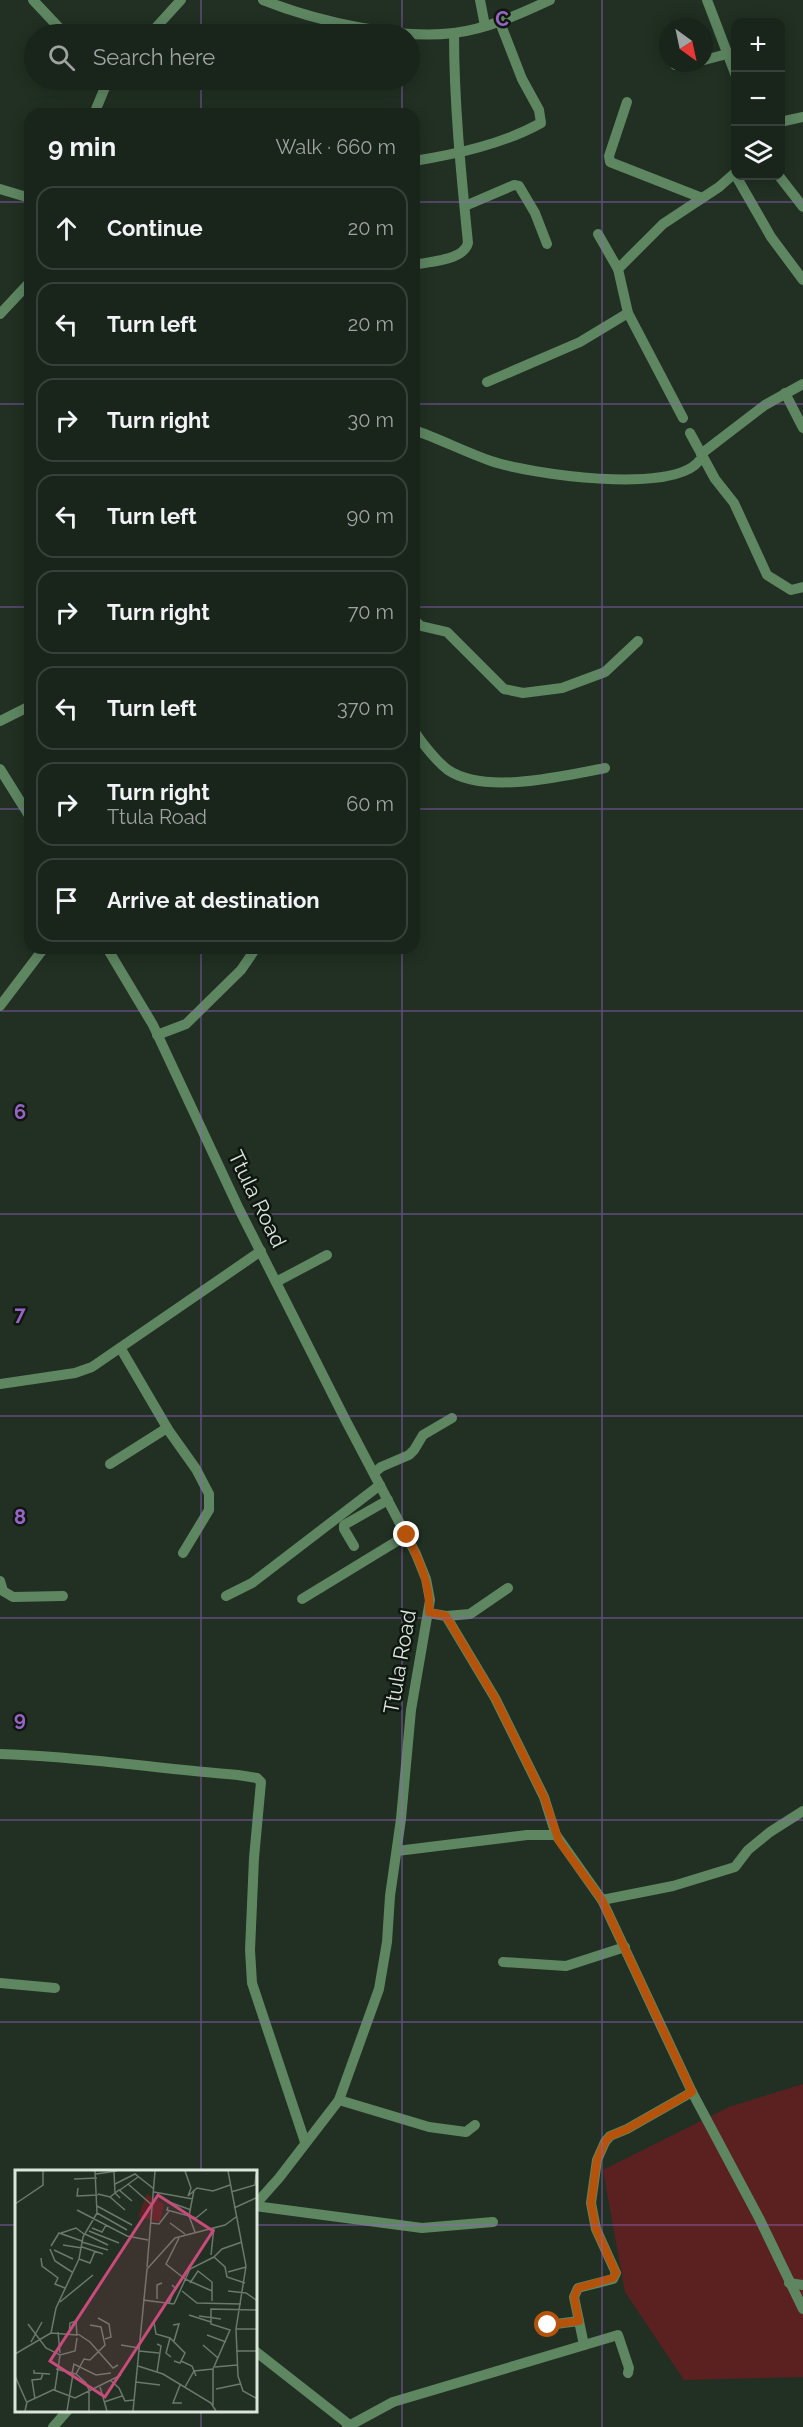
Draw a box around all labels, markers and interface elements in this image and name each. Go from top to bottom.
text: C [495,7,509,31]
north arrow [659,18,713,72]
map controls [731,18,785,180]
button: + [731,18,785,72]
search box [24,24,420,90]
icon: search [45,41,78,74]
text: Search here [93,44,215,70]
button: − [731,72,785,126]
button: layers [731,126,785,180]
text: 9 min [48,132,116,162]
text: Walk · 660 m [275,135,396,159]
icon: ahead [50,212,83,245]
text: Continue [107,215,203,241]
text: 20 m [348,216,394,240]
icon: left [50,308,83,341]
text: Turn left [107,311,197,337]
text: 20 m [348,312,394,336]
icon: right [50,404,83,437]
text: Turn right [107,407,210,433]
text: 30 m [348,408,394,432]
icon: left [50,500,83,533]
text: Turn left [107,503,197,529]
text: 90 m [347,504,394,528]
icon: right [50,596,83,629]
text: Turn right [107,599,210,625]
text: 70 m [348,600,394,624]
icon: left [50,692,83,725]
text: Turn left [107,695,197,721]
text: 370 m [337,696,394,720]
text: Turn right [107,779,210,805]
icon: right [50,788,83,821]
text: 60 m [346,792,394,816]
text: Ttula Road [107,805,207,829]
icon: arrive [50,884,83,917]
text: Arrive at destination [107,887,320,913]
text: 6 [14,1100,26,1124]
street label: Ttula Road [223,1146,292,1251]
text: 7 [14,1302,26,1326]
text: 8 [14,1505,26,1529]
route end [393,1521,419,1547]
street label: Ttula Road [378,1608,421,1716]
text: 9 [14,1707,26,1731]
inset map [15,2170,256,2412]
route start [534,2311,560,2337]

